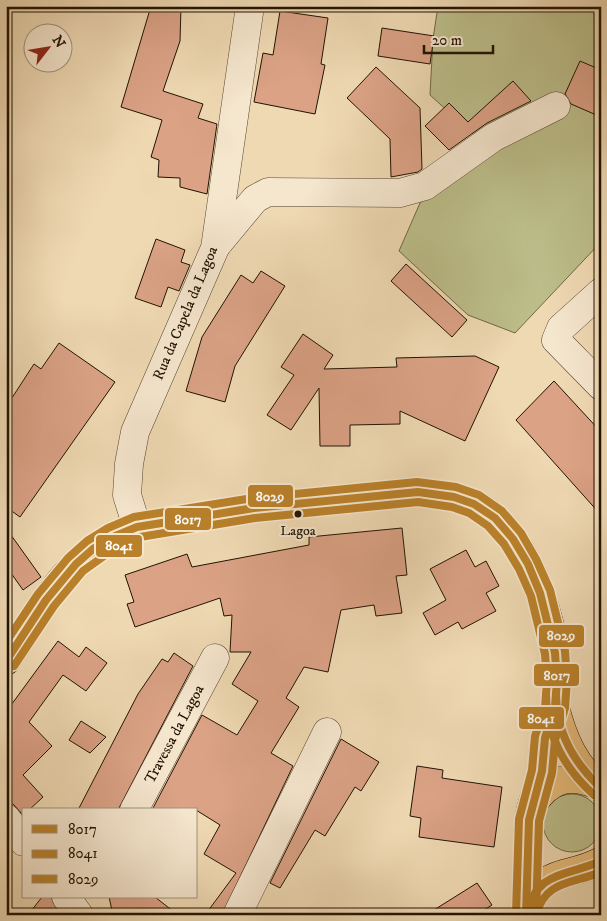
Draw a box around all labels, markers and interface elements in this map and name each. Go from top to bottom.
north arrow [22,22,72,72]
scale bar [424,22,493,54]
text: 20 m [432,31,462,50]
text: N [48,32,69,52]
street label: Rua da Capela da Lagoa [149,243,222,383]
line badge: 8029 [247,484,294,508]
text: 8029 [256,488,284,506]
line badge: 8017 [164,507,212,531]
marker: Lagoa [293,509,303,519]
text: 8017 [175,511,202,529]
place label: Lagoa [280,522,316,540]
line badge: 8041 [95,534,143,558]
text: 8041 [105,537,133,555]
line badge: 8029 [538,624,585,648]
text: 8029 [547,627,575,645]
line badge: 8017 [533,663,580,687]
text: 8017 [544,667,571,685]
street label: Travessa da Lagoa [140,681,209,787]
line badge: 8041 [518,706,565,730]
text: 8041 [527,710,555,728]
legend [22,808,198,898]
text: 8017 [68,820,97,839]
text: 8041 [68,844,98,863]
text: 8029 [68,870,98,889]

